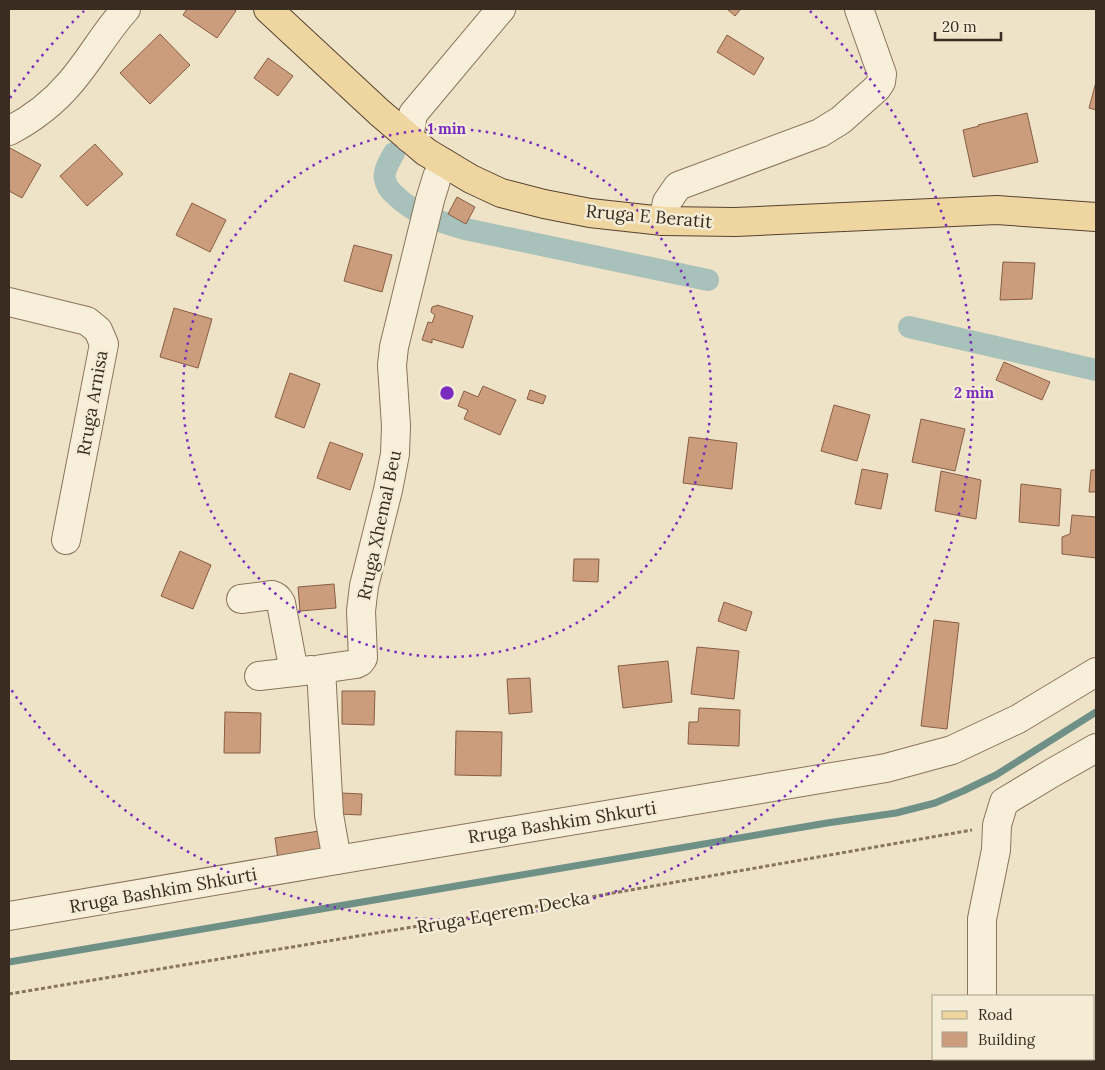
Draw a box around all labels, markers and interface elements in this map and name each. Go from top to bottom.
scale bar [935,10,1001,42]
text: 20 m [942,17,977,36]
text: 1 min [428,119,467,138]
street label: Rruga E Beratit [585,199,713,233]
street label: Rruga Arnisa [71,349,113,457]
text: 2 min [954,383,995,402]
centre of rings [438,384,456,402]
street label: Rruga Xhemal Beu [352,448,406,602]
street label: Rruga Bashkim Shkurti [466,796,658,848]
street label: Rruga Bashkim Shkurti [67,862,259,918]
street label: Rruga Eqerem Decka [415,885,591,939]
legend [932,995,1095,1060]
text: Road [978,1005,1013,1024]
text: Building [978,1030,1036,1049]

